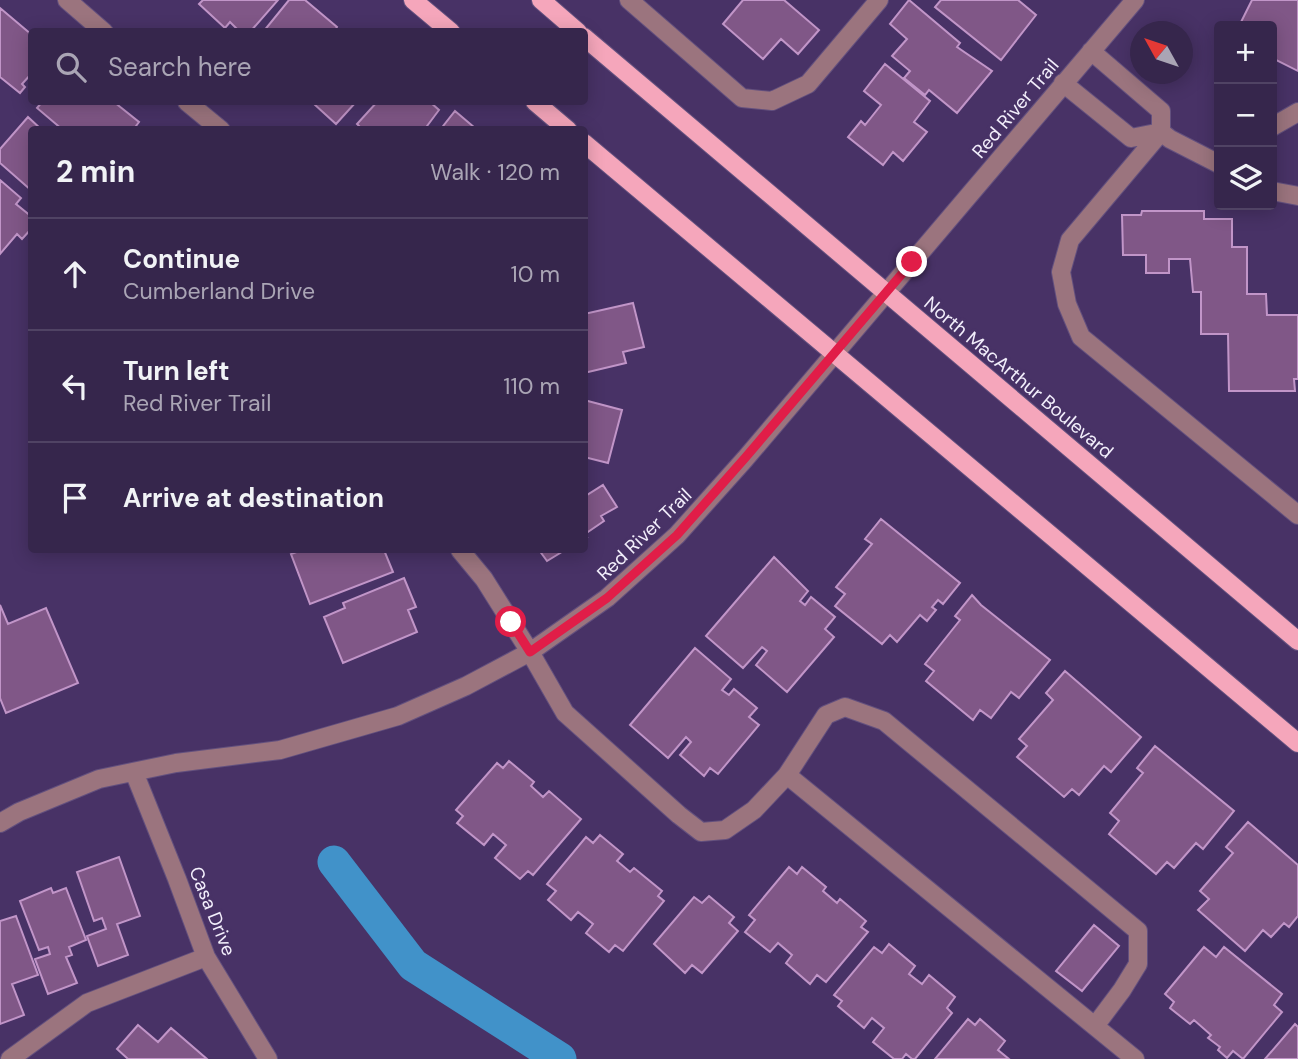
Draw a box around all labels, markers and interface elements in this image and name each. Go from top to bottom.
north arrow [1130,21,1193,84]
map controls [1214,21,1277,210]
button: + [1214,21,1277,84]
search box [28,28,588,105]
icon: search [52,48,90,86]
text: Search here [108,50,251,84]
street label: Red River Trail [966,53,1064,163]
button: − [1214,84,1277,147]
button: layers [1214,147,1277,210]
text: 2 min [56,152,135,191]
text: Walk · 120 m [430,157,560,187]
text: Continue [123,242,240,276]
route end [896,246,927,277]
icon: ahead [56,255,94,293]
text: 10 m [510,259,560,289]
text: Cumberland Drive [123,276,315,306]
street label: North MacArthur Boulevard [919,291,1119,464]
text: Turn left [123,354,230,388]
icon: left [56,367,94,405]
text: 110 m [503,371,560,401]
text: Red River Trail [123,388,271,418]
icon: arrive [56,479,94,517]
text: Arrive at destination [123,481,384,515]
street label: Red River Trail [592,483,697,586]
route start [495,606,526,637]
street label: Casa Drive [183,863,242,959]

